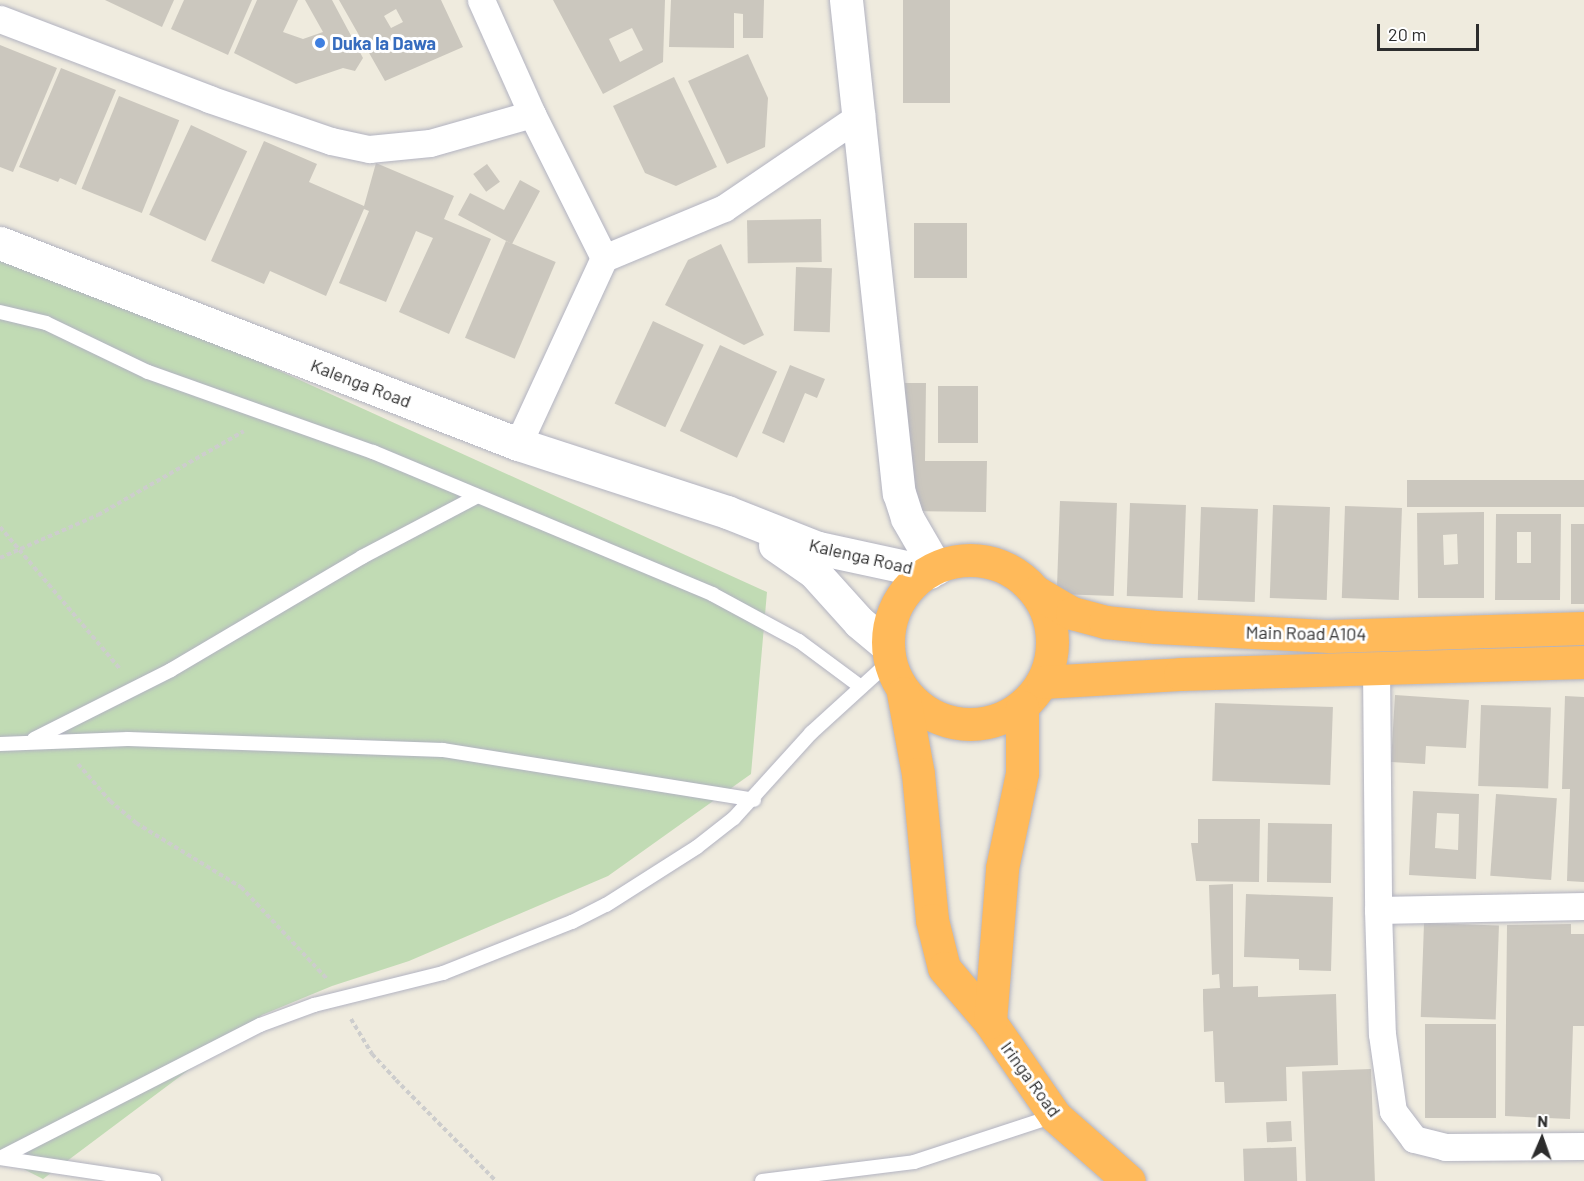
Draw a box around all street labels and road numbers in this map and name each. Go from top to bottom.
street label: Kalenga Road [308,354,414,412]
street label: Kalenga Road [807,534,915,578]
street label: Main Road A104 [1245,621,1367,645]
street label: Iringa Road [996,1037,1066,1121]

